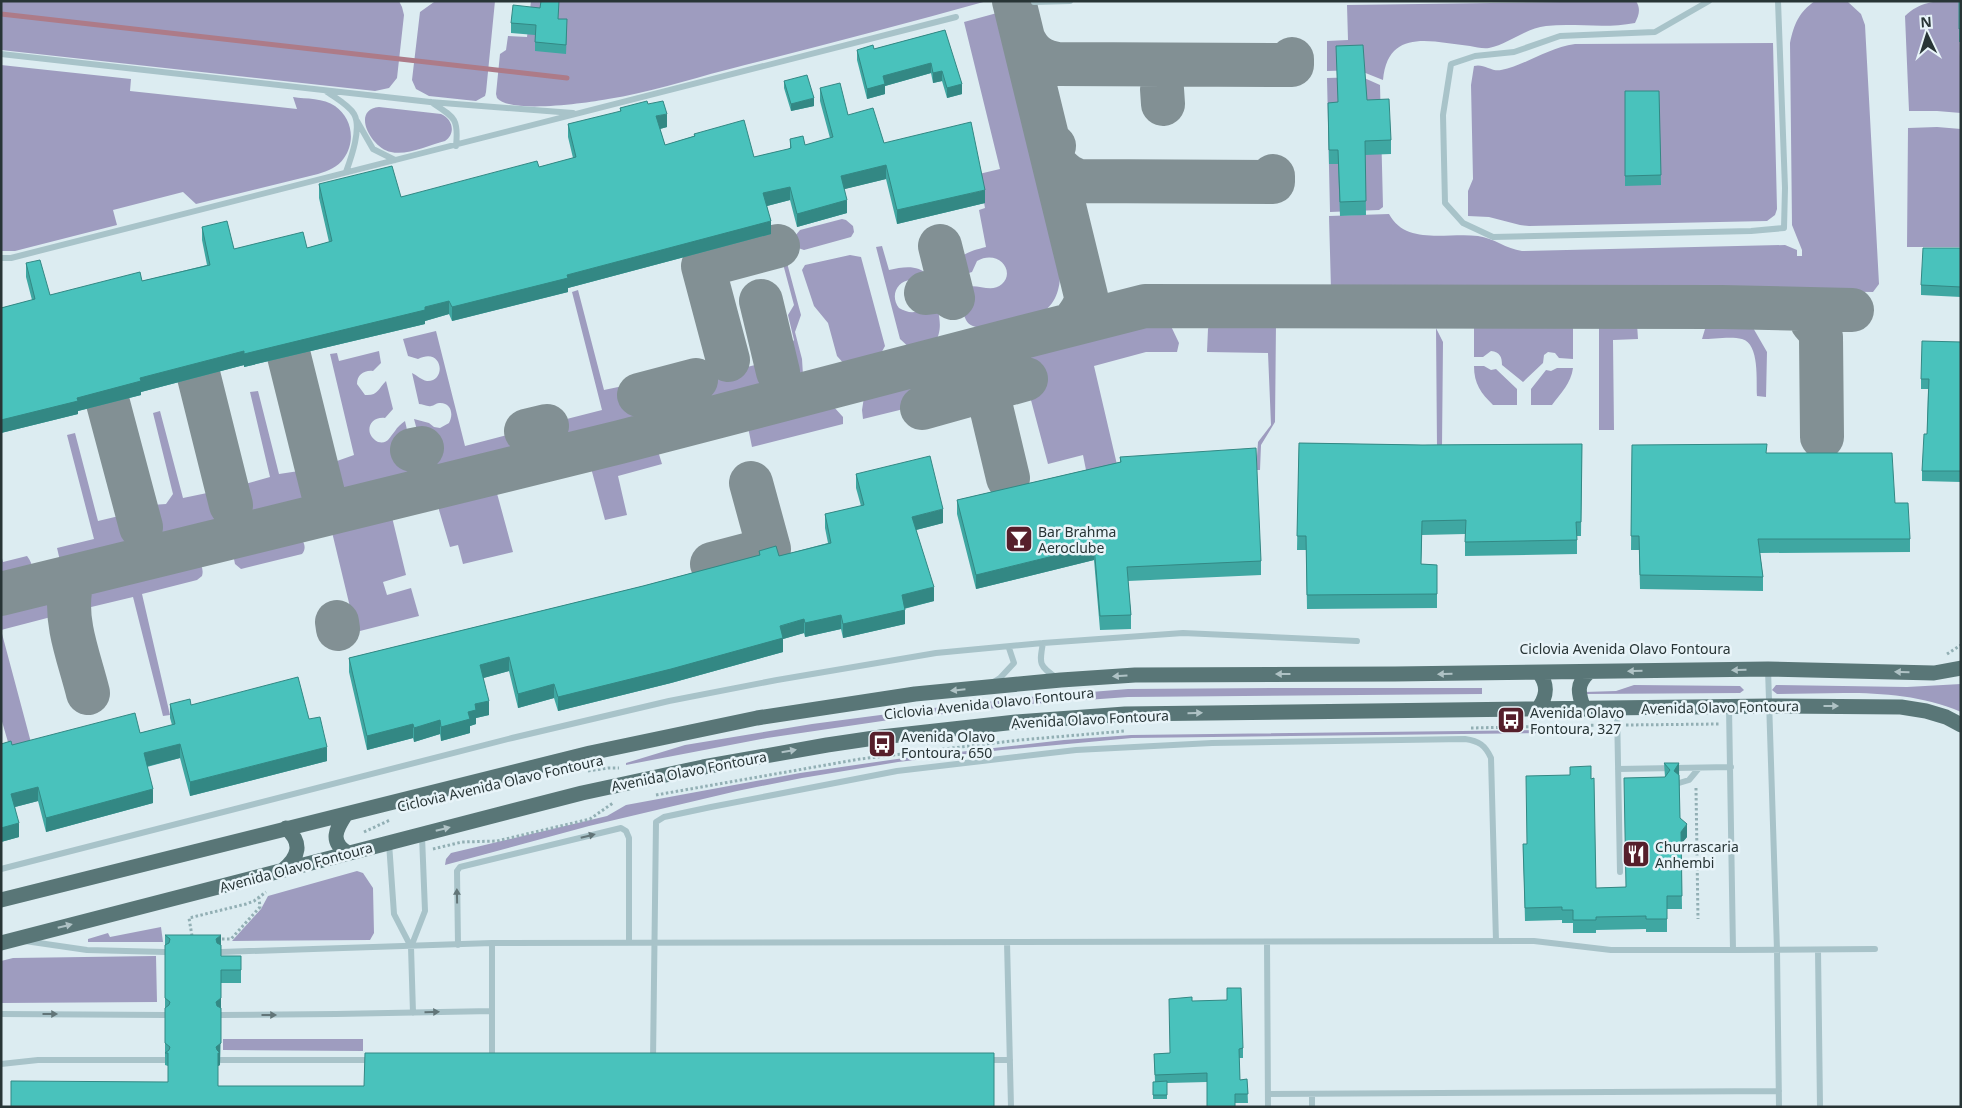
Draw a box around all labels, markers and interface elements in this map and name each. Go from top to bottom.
north arrow [1902,10,1952,60]
text: N [1920,12,1932,31]
place label: Bar Brahma Aeroclube [1038,522,1116,557]
bar icon: Bar Brahma Aeroclube [1004,524,1034,554]
street label: Ciclovia Avenida Olavo Fontoura [1519,639,1731,658]
one-way arrow [1731,666,1747,674]
one-way arrow [1626,667,1642,675]
one-way arrow [1893,668,1909,676]
one-way arrow [1274,670,1290,678]
one-way arrow [1437,670,1453,678]
one-way arrow [1112,672,1128,680]
street label: Ciclovia Avenida Olavo Fontoura [883,684,1095,722]
one-way arrow [950,686,966,694]
street label: Avenida Olavo Fontoura [1641,696,1799,718]
one-way arrow [1823,702,1839,710]
place label: Avenida Olavo Fontoura, 327 [1530,703,1624,738]
bus stop icon: Avenida Olavo Fontoura, 327 [1496,705,1526,735]
street label: Avenida Olavo Fontoura [1011,706,1169,732]
one-way arrow [1187,709,1203,717]
place label: Avenida Olavo Fontoura, 650 [901,727,995,762]
bus stop icon: Avenida Olavo Fontoura, 650 [867,729,897,759]
street label: Avenida Olavo Fontoura [610,747,768,795]
one-way arrow [782,747,798,755]
street label: Ciclovia Avenida Olavo Fontoura [395,750,605,816]
one-way arrow [436,825,451,833]
one-way arrow [581,832,596,840]
street label: Avenida Olavo Fontoura [217,837,375,897]
place label: Churrascaria Anhembi [1655,837,1739,872]
restaurant icon: Churrascaria Anhembi [1621,839,1651,869]
one-way arrow [453,888,461,904]
one-way arrow [58,922,73,930]
one-way arrow [424,1008,440,1016]
one-way arrow [42,1010,58,1018]
one-way arrow [262,1011,278,1019]

